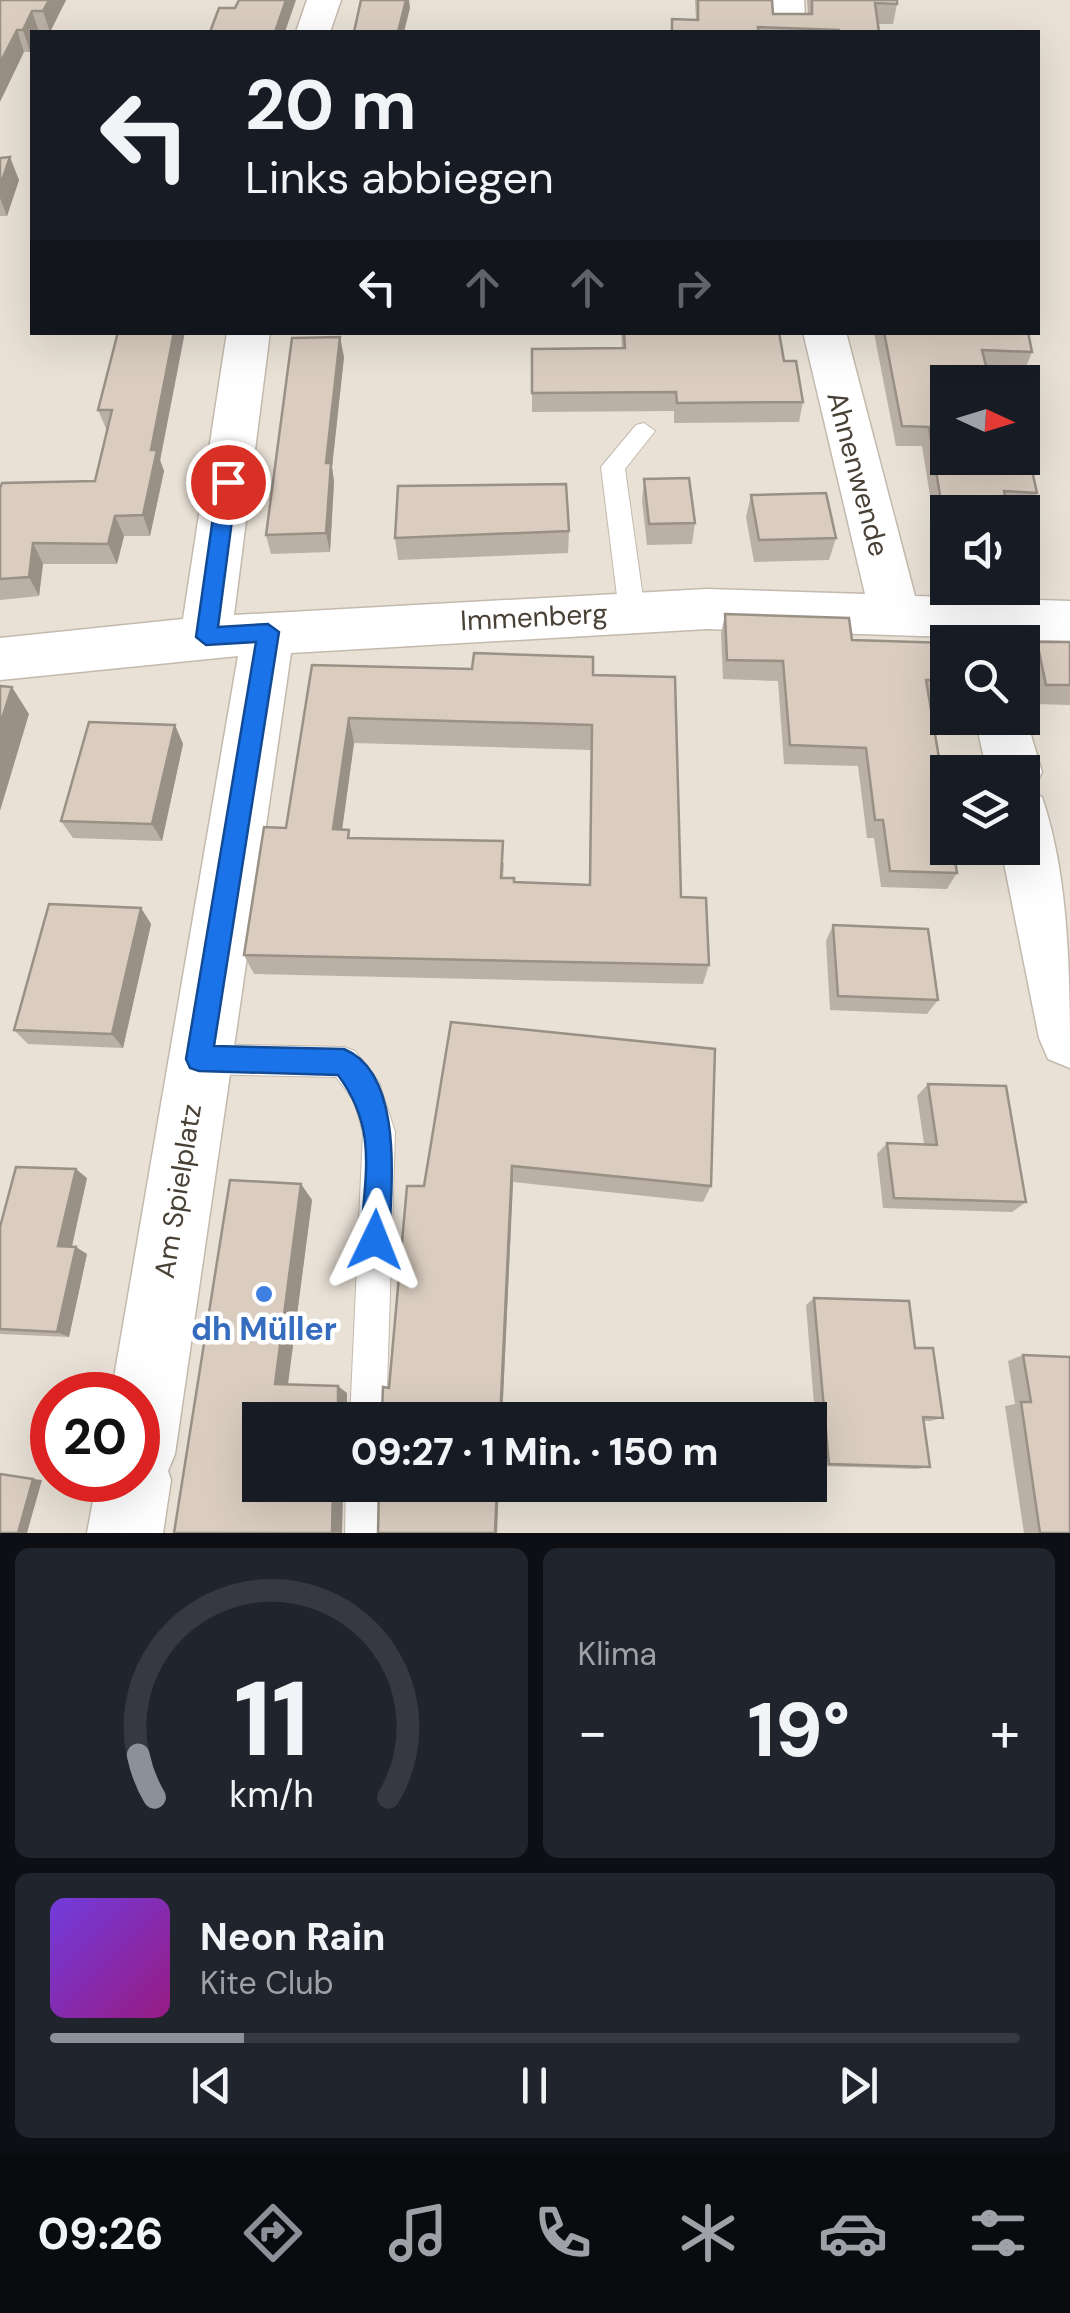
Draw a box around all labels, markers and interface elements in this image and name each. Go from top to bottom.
text: 20 m [245,60,417,151]
icon: left [80,70,210,200]
text: Links abbiegen [245,148,554,207]
icon: left [350,260,405,315]
icon: ahead [455,260,510,315]
icon: ahead [560,260,615,315]
icon: right [665,260,720,315]
north arrow [930,365,1040,475]
map controls [930,365,1040,865]
street label: Ahnenwende [818,388,898,560]
pin [186,440,271,525]
icon: arrive [201,455,256,510]
button: sound [930,495,1040,605]
street label: Immenberg [459,595,609,639]
button: search [930,625,1040,735]
button: layers [930,755,1040,865]
street label: Am Spielplatz [146,1101,210,1281]
position arrow [323,1188,427,1292]
marker: dh Müller [253,1283,275,1305]
place label: dh Müller [191,1308,337,1350]
speed limit sign: 20 [30,1372,160,1502]
text: 09:27 · 1 Min. · 150 m [351,1427,718,1477]
text: Klima [578,1633,657,1675]
text: 11 [233,1652,309,1787]
text: 19° [747,1682,850,1779]
text: − [578,1696,608,1768]
text: + [990,1696,1020,1768]
text: km/h [229,1772,313,1818]
text: Neon Rain [200,1912,385,1962]
text: Kite Club [200,1962,334,2004]
icon: previous [184,2058,239,2113]
icon: pause [507,2058,562,2113]
icon: next [831,2058,886,2113]
icon: directions [238,2198,308,2268]
icon: music [383,2198,453,2268]
icon: phone [528,2198,598,2268]
icon: climate [673,2198,743,2268]
icon: car [818,2198,888,2268]
icon: filters [963,2198,1033,2268]
text: 09:26 [37,2204,164,2263]

